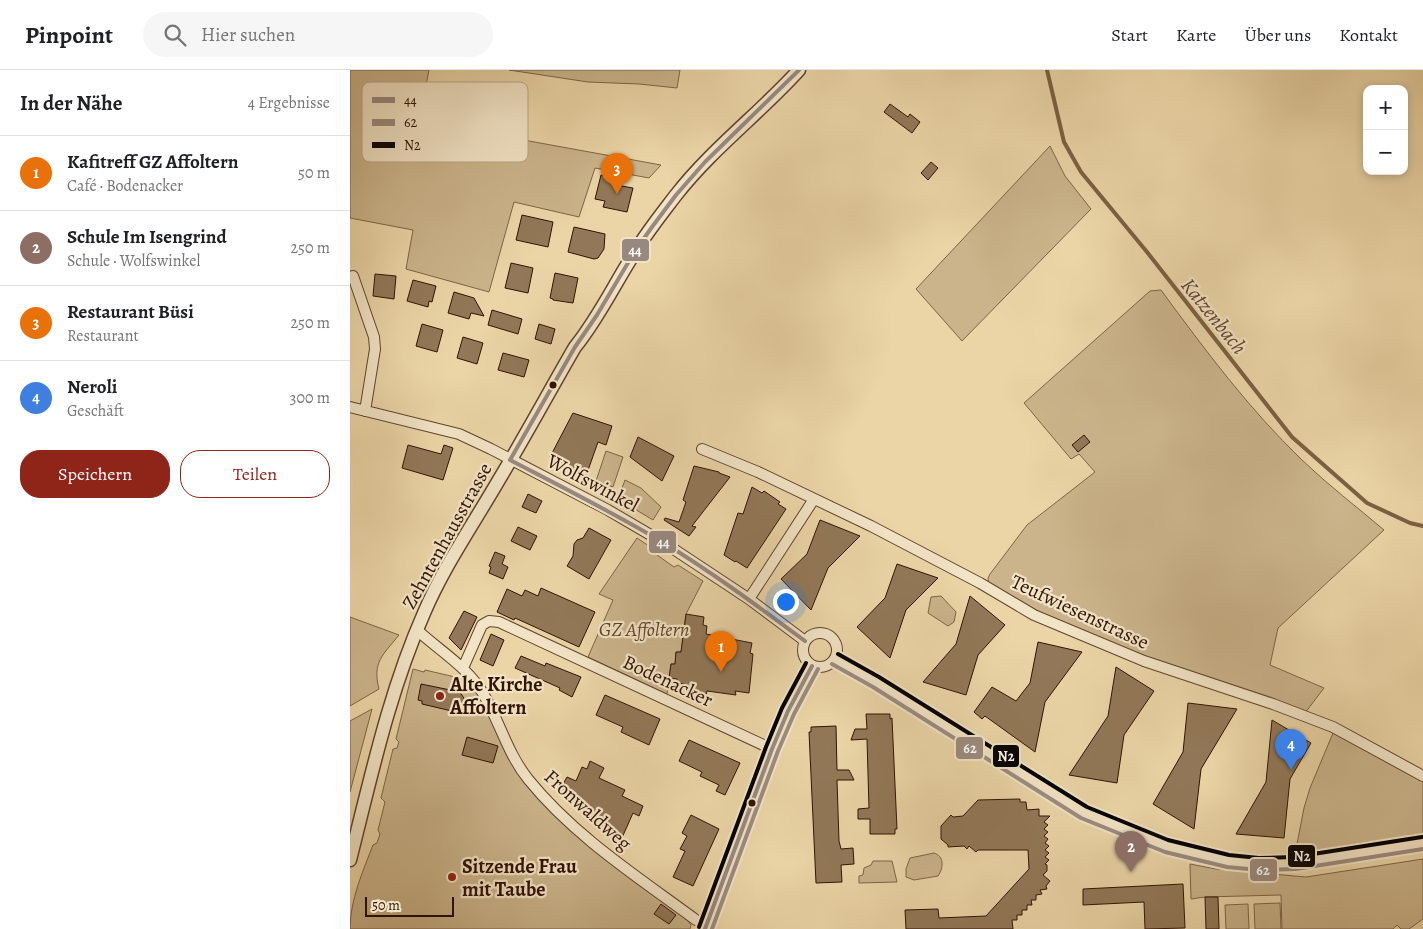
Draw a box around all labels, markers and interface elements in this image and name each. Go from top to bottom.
search box [143,12,493,57]
text: Pinpoint [25,19,113,51]
icon: search [161,21,189,49]
text: Hier suchen [201,22,295,48]
text: Start [1111,23,1148,47]
text: Karte [1176,23,1216,47]
text: Über uns [1244,23,1311,47]
text: Kontakt [1339,23,1398,47]
legend [362,82,528,162]
map controls [1363,85,1408,175]
button: + [1363,85,1408,130]
text: In der Nähe [20,89,122,117]
text: 44 [404,91,417,110]
text: 4 Ergebnisse [248,92,330,114]
text: 62 [404,113,417,132]
button: − [1363,130,1408,175]
text: N2 [404,136,421,155]
text: Kafitreff GZ Affoltern [67,149,238,175]
pin: 3 [601,153,633,194]
text: 1 [33,162,39,184]
text: 50 m [298,162,330,184]
text: Café · Bodenacker [67,175,183,197]
text: Schule Im Isengrind [67,224,227,250]
text: 2 [32,237,40,259]
text: 250 m [291,237,330,259]
line badge: 44 [621,238,650,262]
text: 44 [628,241,642,260]
text: Schule · Wolfswinkel [67,250,200,272]
water label: Katzenbach [1175,272,1253,360]
text: Restaurant Büsi [67,299,194,325]
text: 3 [33,312,39,334]
text: 250 m [291,312,330,334]
text: Restaurant [67,325,139,347]
text: Neroli [67,374,117,400]
unlabelled marker [548,380,558,390]
text: 4 [32,387,40,409]
text: 300 m [290,387,330,409]
text: Geschäft [67,400,124,422]
street label: Wolfswinkel [541,447,644,519]
button: Speichern [20,450,170,498]
button: Teilen [180,450,330,498]
street label: Zehntenhausstrasse [396,458,498,614]
line badge: 44 [648,530,677,554]
text: 44 [656,533,670,552]
street label: Teufwiesenstrasse [1007,568,1153,656]
your location [773,589,799,615]
park label: GZ Affoltern [599,616,689,643]
pin: 1 [705,631,737,672]
street label: Bodenacker [619,648,718,714]
place label: Alte Kirche Affoltern [449,671,543,721]
marker: Alte Kirche Affoltern [434,690,446,702]
pin: 4 [1275,729,1307,770]
line badge: 62 [955,736,984,760]
text: 62 [963,739,977,758]
line badge: N2 [992,744,1020,768]
text: N2 [998,747,1015,766]
street label: Fronwaldweg [538,763,638,857]
unlabelled marker [747,798,757,808]
pin: 2 [1115,831,1147,872]
line badge: N2 [1287,844,1316,868]
text: N2 [1294,847,1311,866]
place label: Sitzende Frau mit Taube [462,853,577,903]
line badge: 62 [1249,858,1278,882]
text: 62 [1256,861,1270,880]
marker: Sitzende Frau mit Taube [446,871,458,883]
scale bar [365,894,454,917]
text: 50 m [372,896,400,915]

